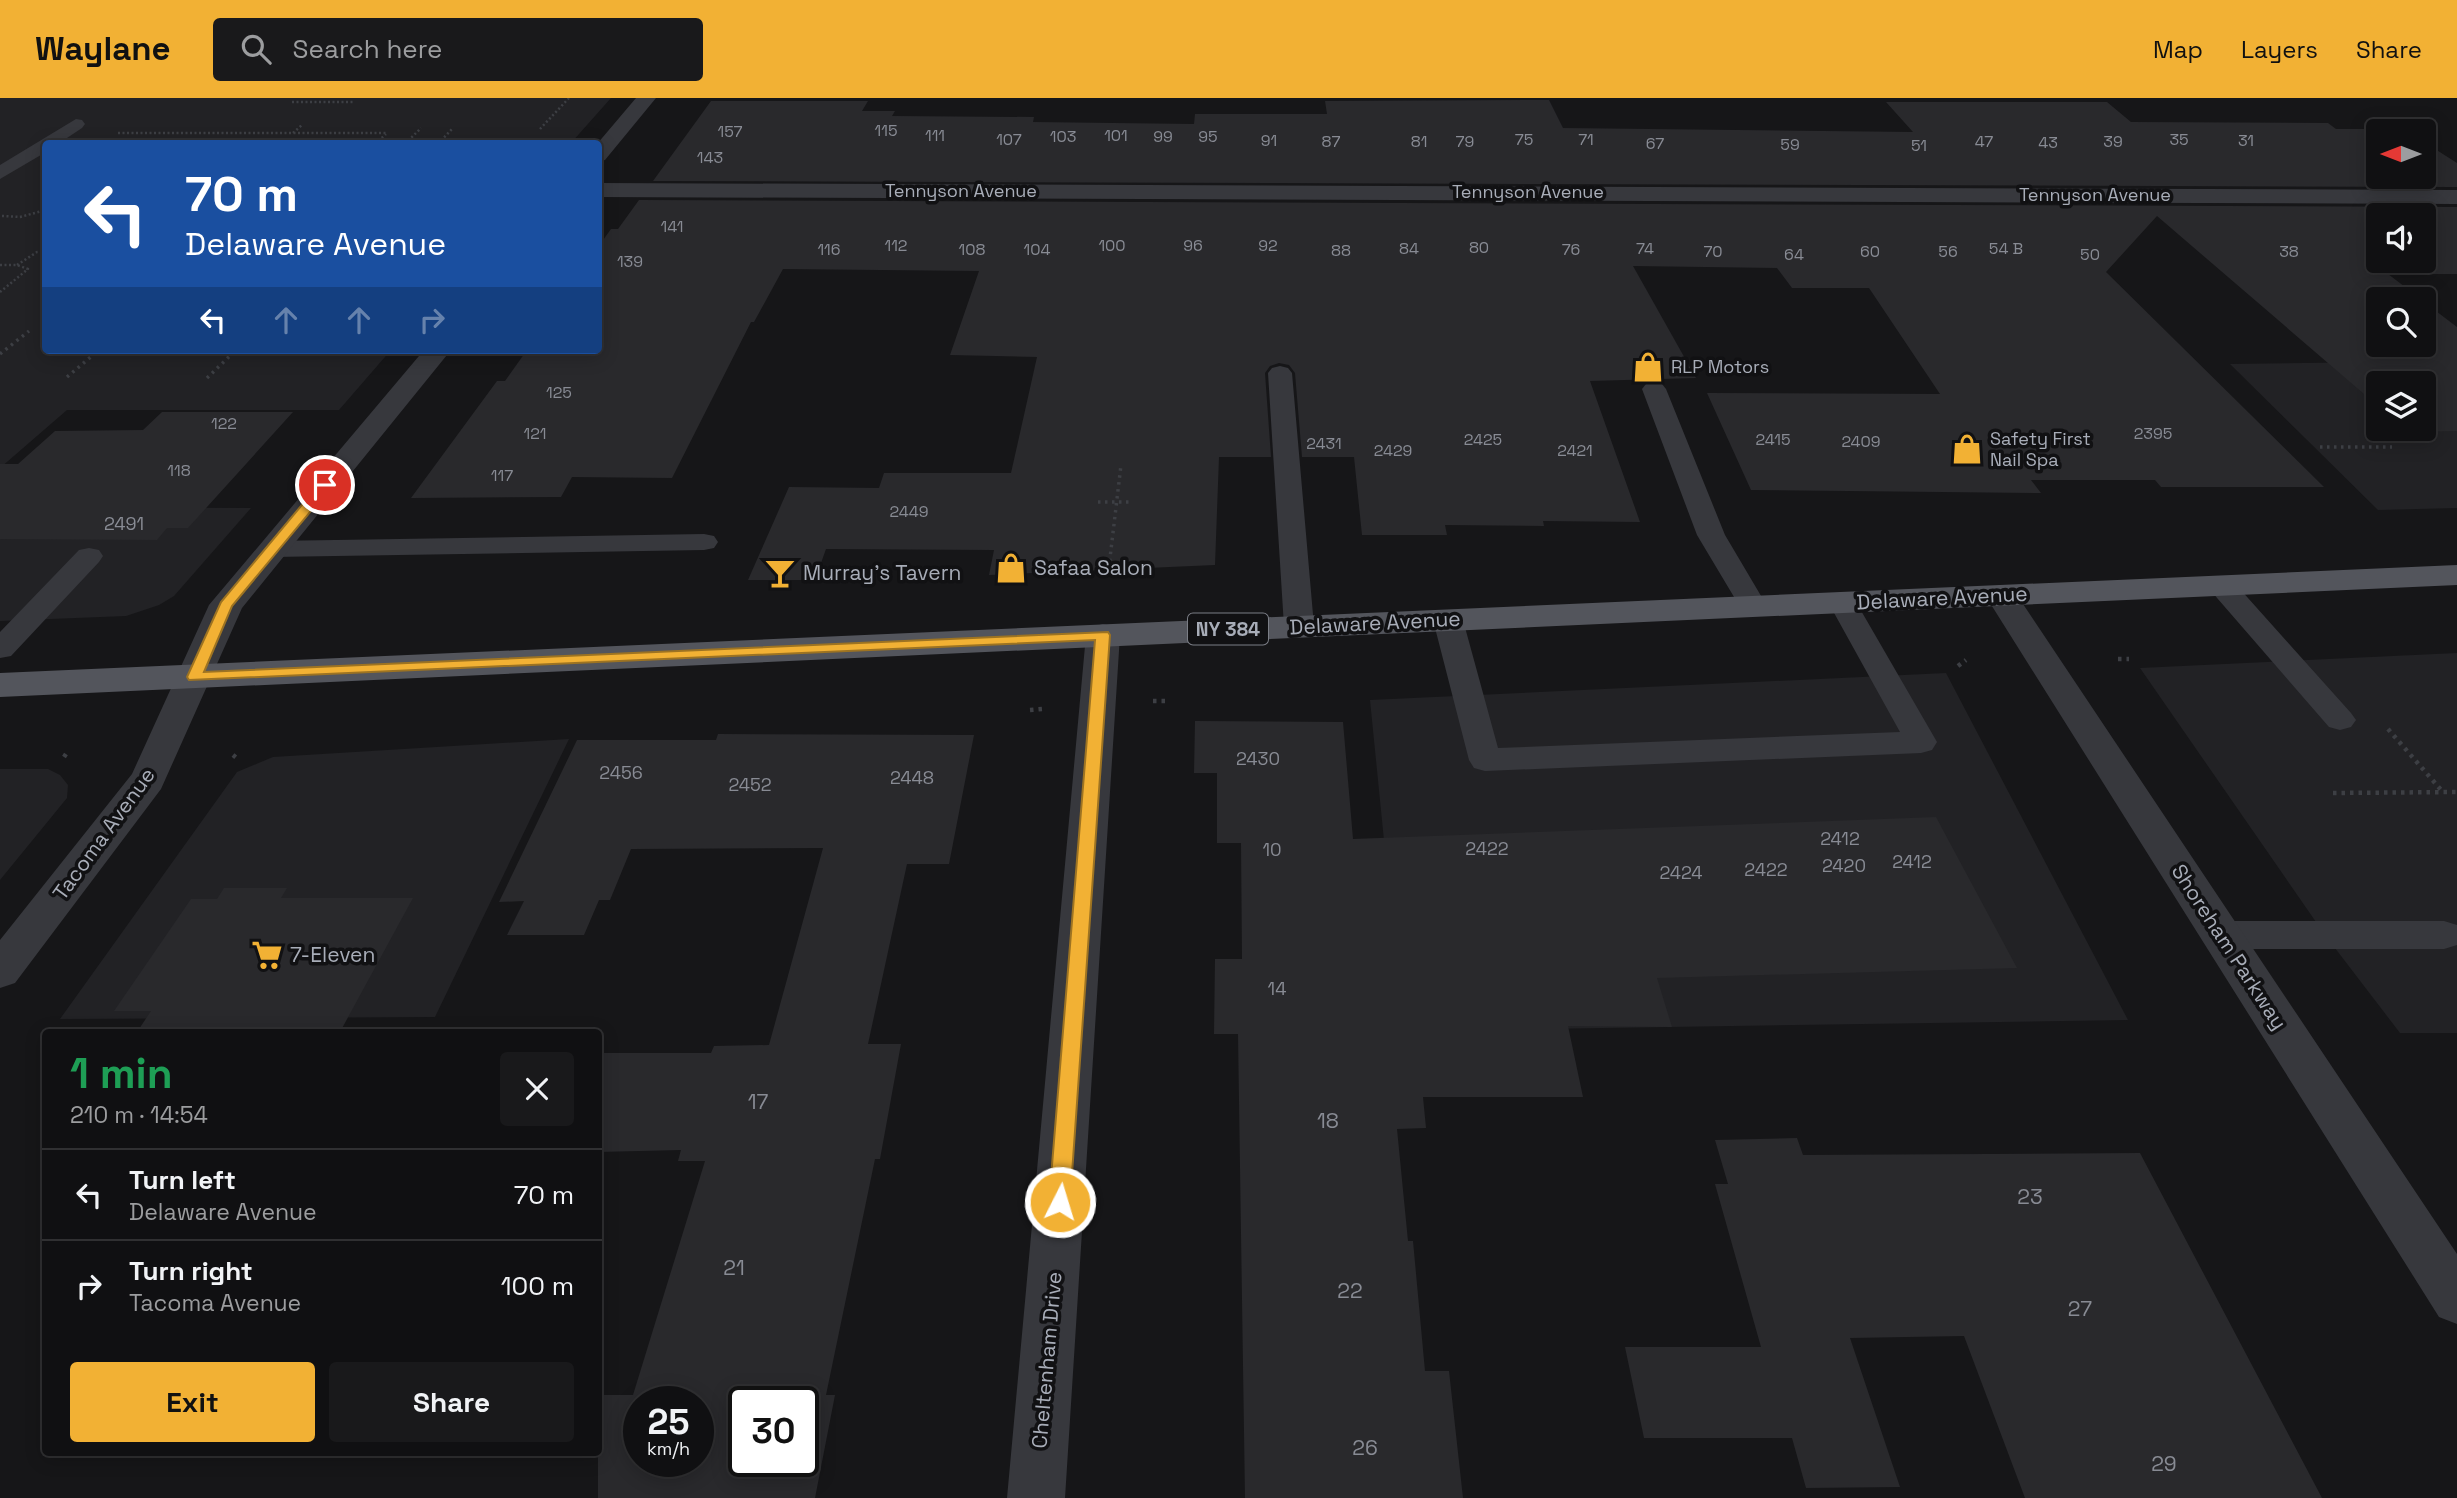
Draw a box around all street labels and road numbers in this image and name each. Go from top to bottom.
street label: Tennyson Avenue [885,179,1037,202]
street label: Tennyson Avenue [1452,180,1604,203]
street label: Tennyson Avenue [2019,183,2171,206]
street label: Delaware Avenue [1856,580,2028,615]
street label: Delaware Avenue [1289,605,1461,640]
road number: NY 384 [1188,614,1268,644]
street label: Tacoma Avenue [46,762,161,905]
street label: Shoreham Parkway [2166,859,2293,1035]
street label: Cheltenham Drive [1025,1270,1068,1449]

